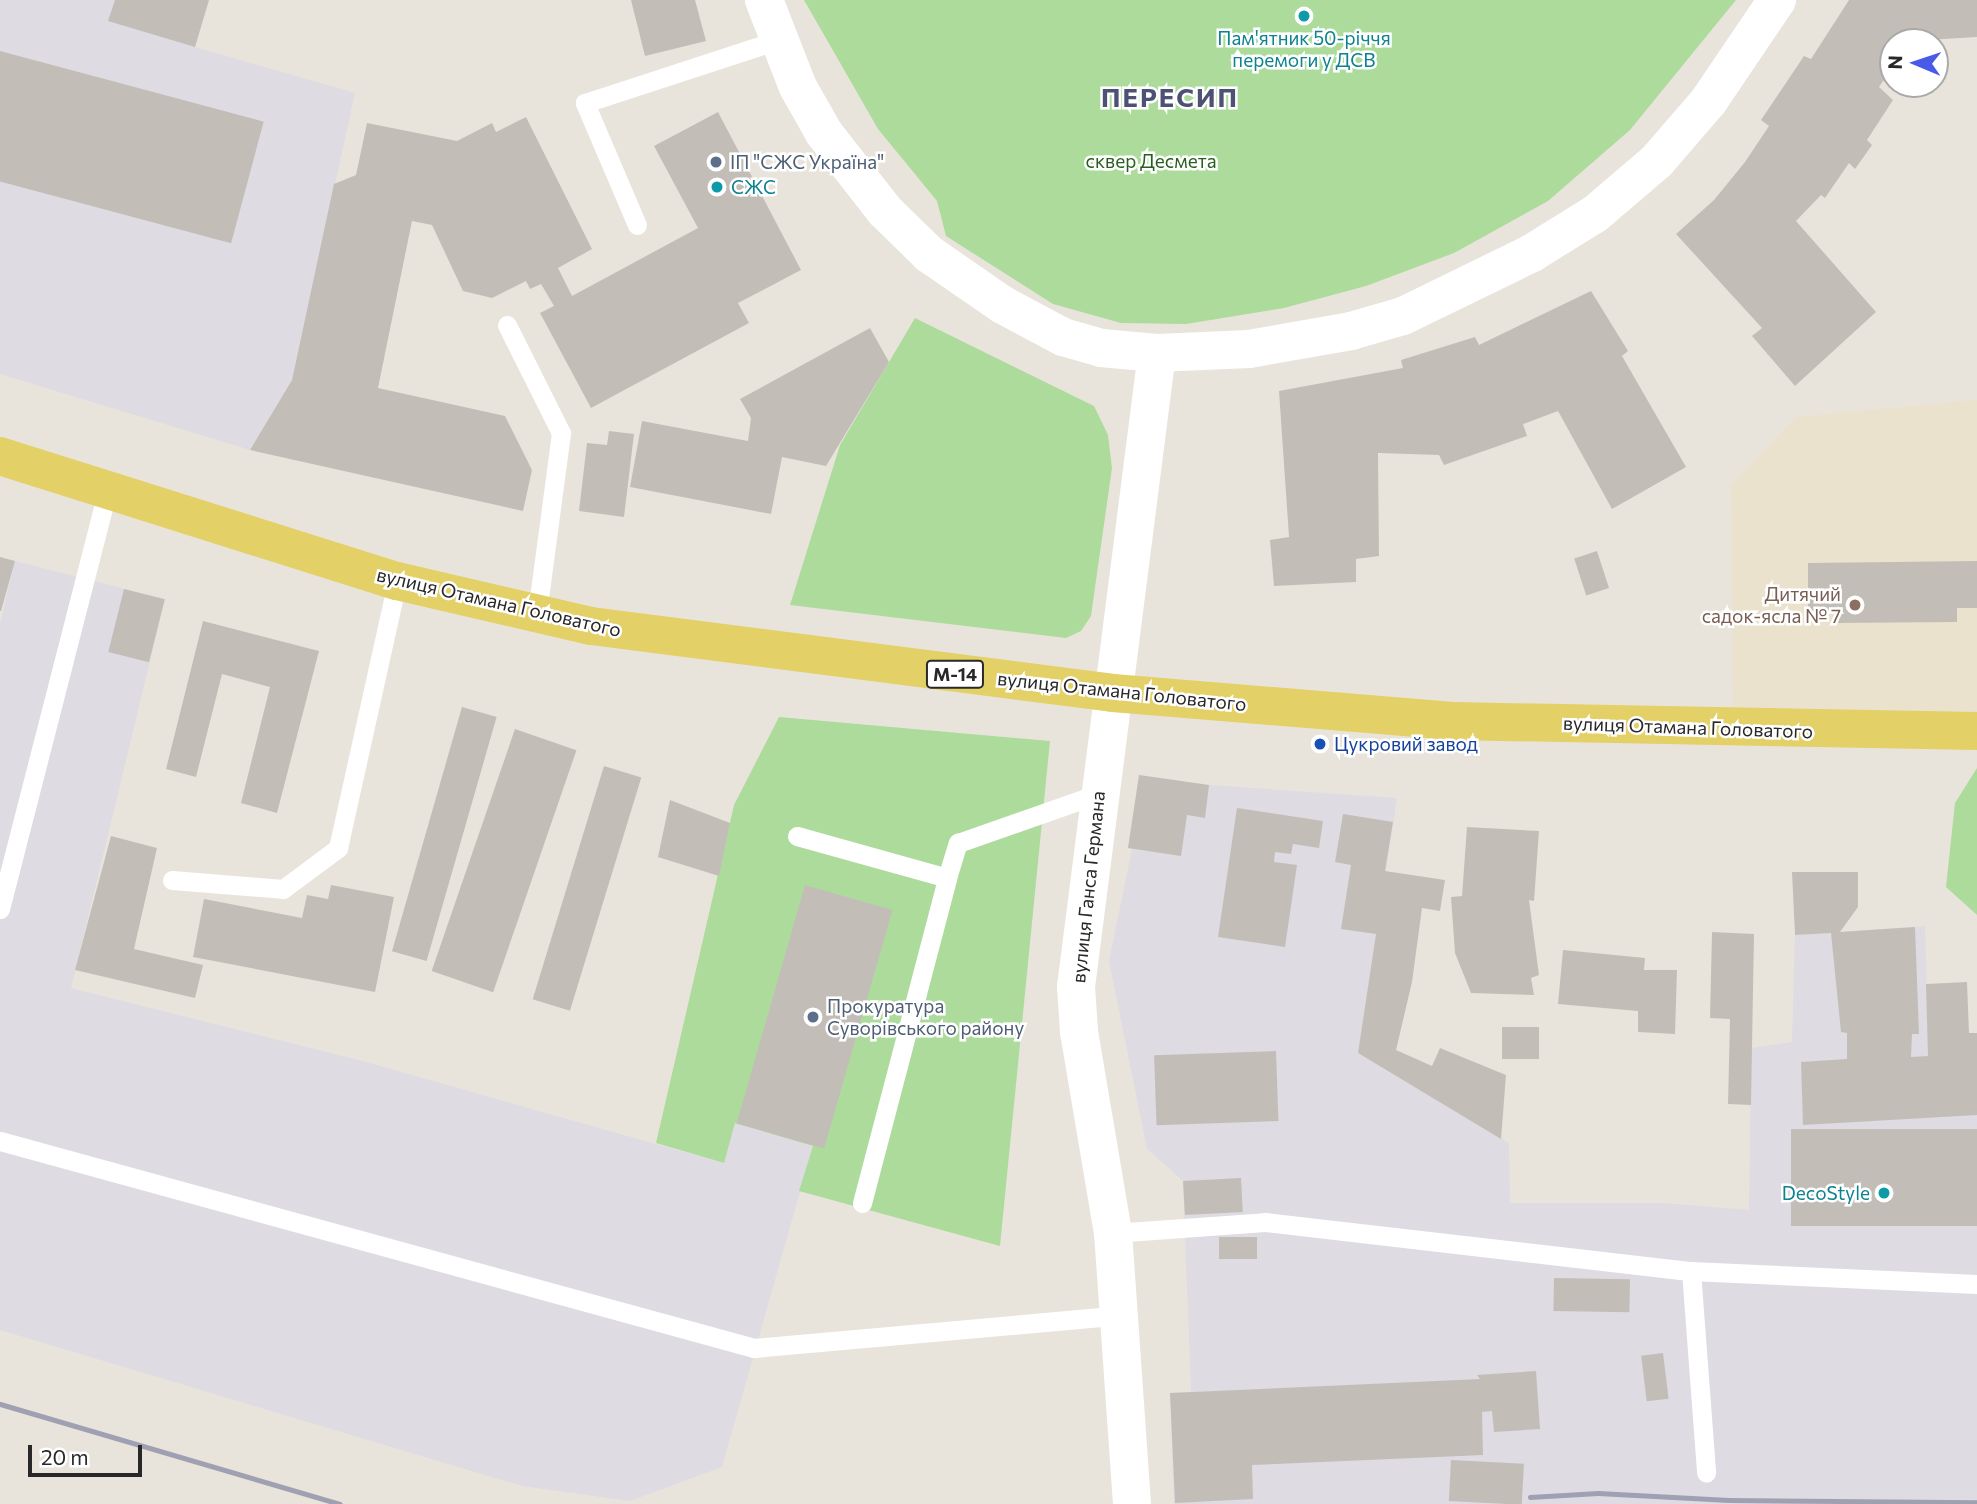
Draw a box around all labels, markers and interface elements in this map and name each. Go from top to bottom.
marker: Пам'ятник 50-річчя перемоги у ДСВ [1296,8,1312,24]
place label: Пам'ятник 50-річчя перемоги у ДСВ [1217,27,1391,71]
north arrow [1879,28,1949,98]
text: N [1883,55,1906,70]
district label: ПЕРЕСИП [1102,81,1238,113]
park label: сквер Десмета [1085,150,1217,172]
place label: ІП "СЖС Україна" [730,151,884,173]
marker: ІП "СЖС Україна" [708,154,724,170]
place label: СЖС [731,176,776,198]
marker: СЖС [709,179,725,195]
street label: вулиця Отамана Головатого [375,563,623,641]
place label: Дитячий садок-ясла № 7 [1702,583,1841,627]
marker: Дитячий садок-ясла № 7 [1847,597,1863,613]
road number: М-14 [925,660,985,688]
street label: вулиця Отамана Головатого [996,667,1248,715]
street label: вулиця Отамана Головатого [1563,711,1813,743]
place label: Цукровий завод [1334,733,1478,755]
marker: Цукровий завод [1312,736,1328,752]
street label: вулиця Ганса Германа [1067,790,1109,984]
place label: Прокуратура Суворівського району [827,995,1024,1039]
marker: Прокуратура Суворівського району [805,1009,821,1025]
place label: DecoStyle [1782,1182,1870,1204]
marker: DecoStyle [1876,1185,1892,1201]
scale bar [32,1430,145,1474]
text: 20 m [41,1444,89,1469]

